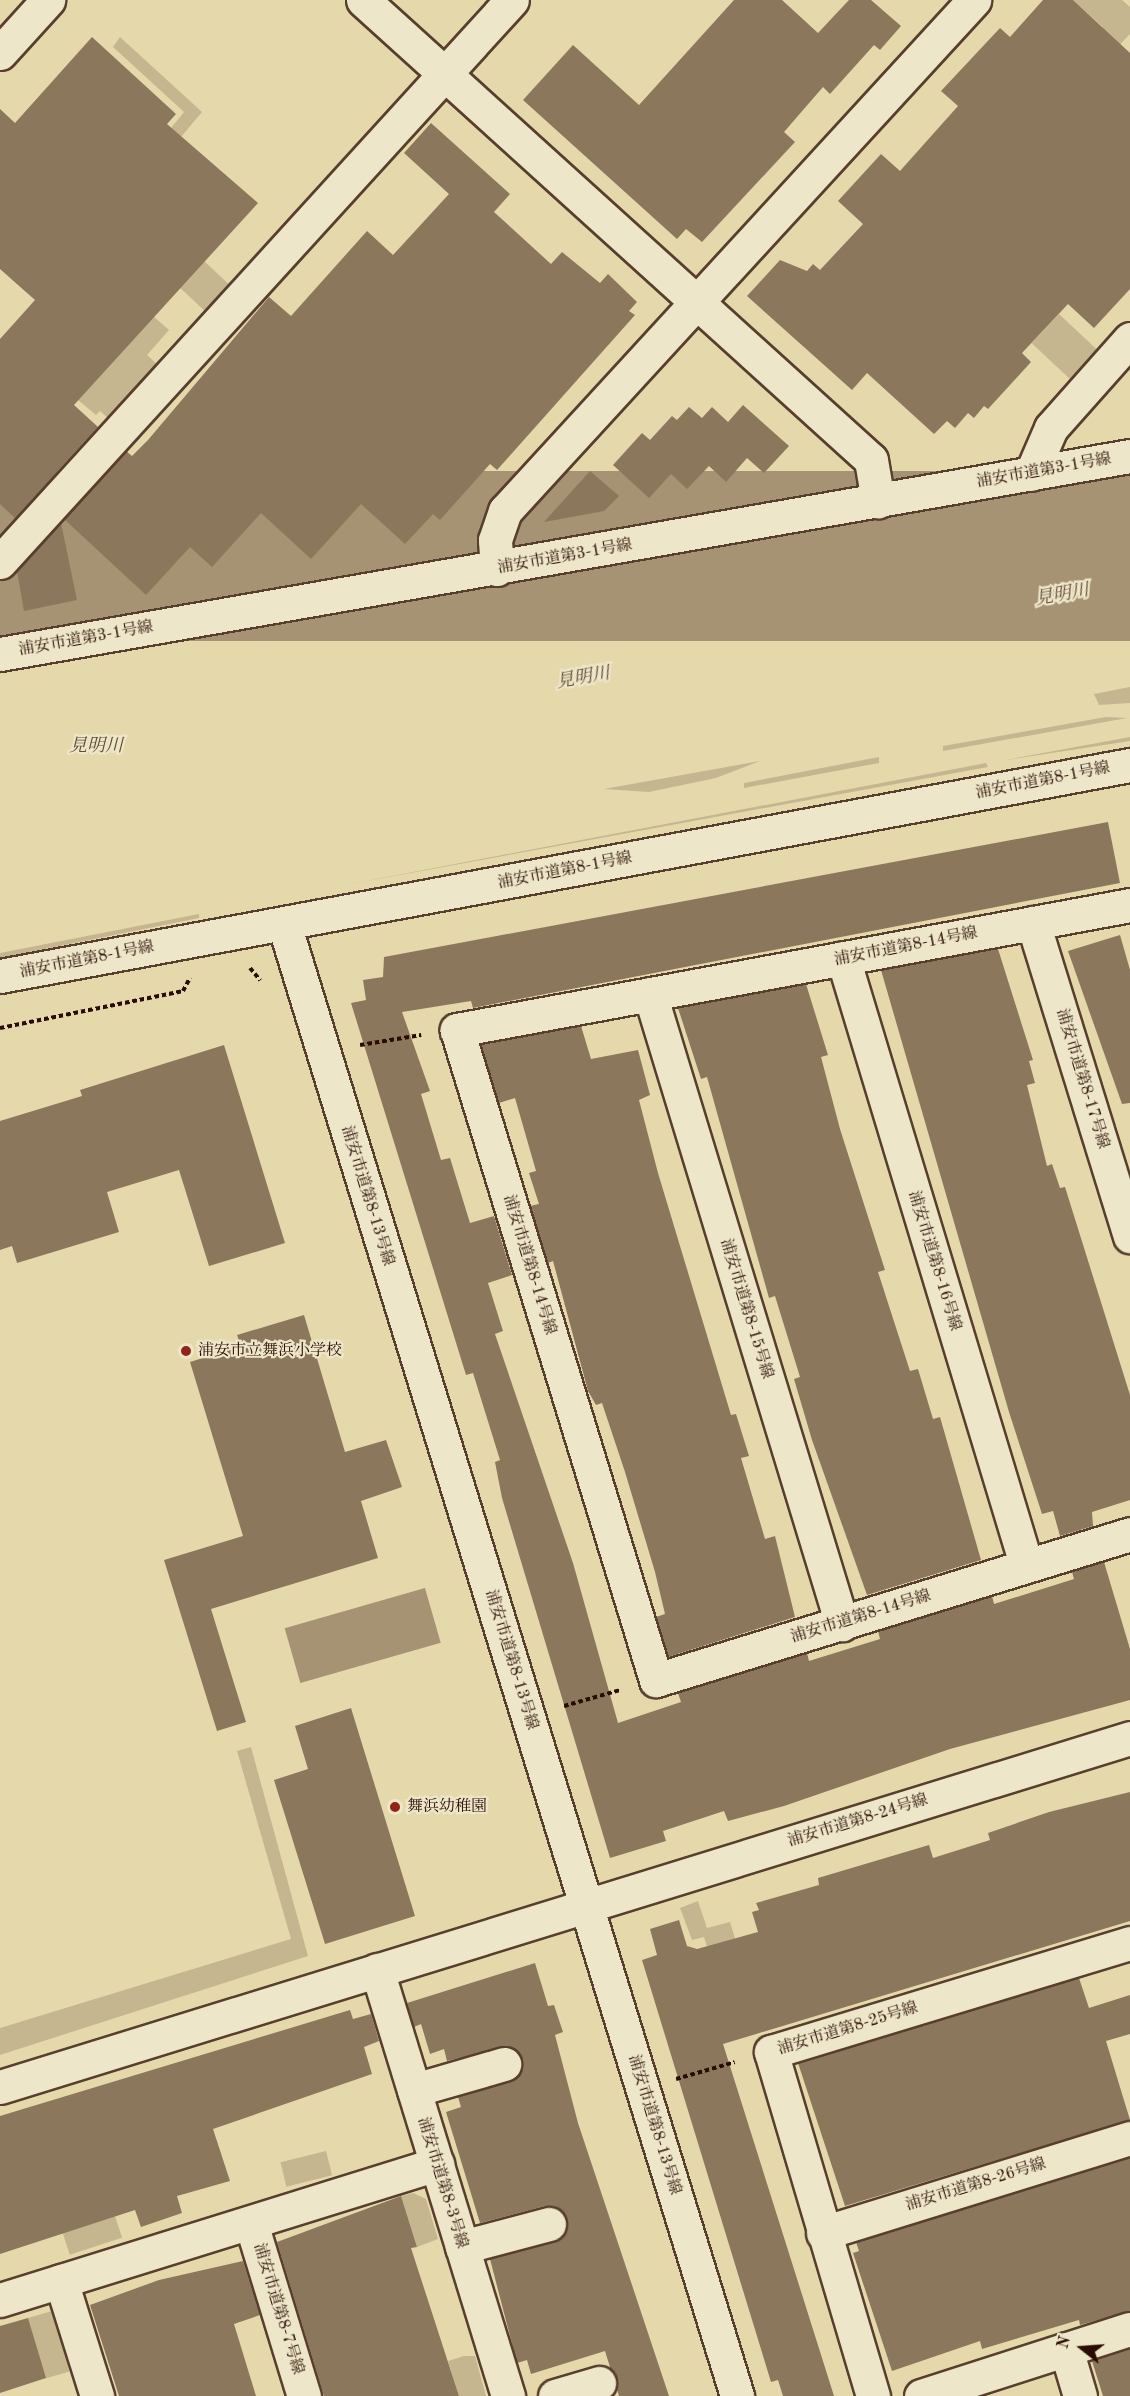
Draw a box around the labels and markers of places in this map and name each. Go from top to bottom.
place label: 浦安市立舞浜小学校 [198,1341,342,1361]
marker: 浦安市立舞浜小学校 [179,1344,193,1358]
place label: 舞浜幼稚園 [407,1797,487,1817]
marker: 舞浜幼稚園 [388,1800,402,1814]

